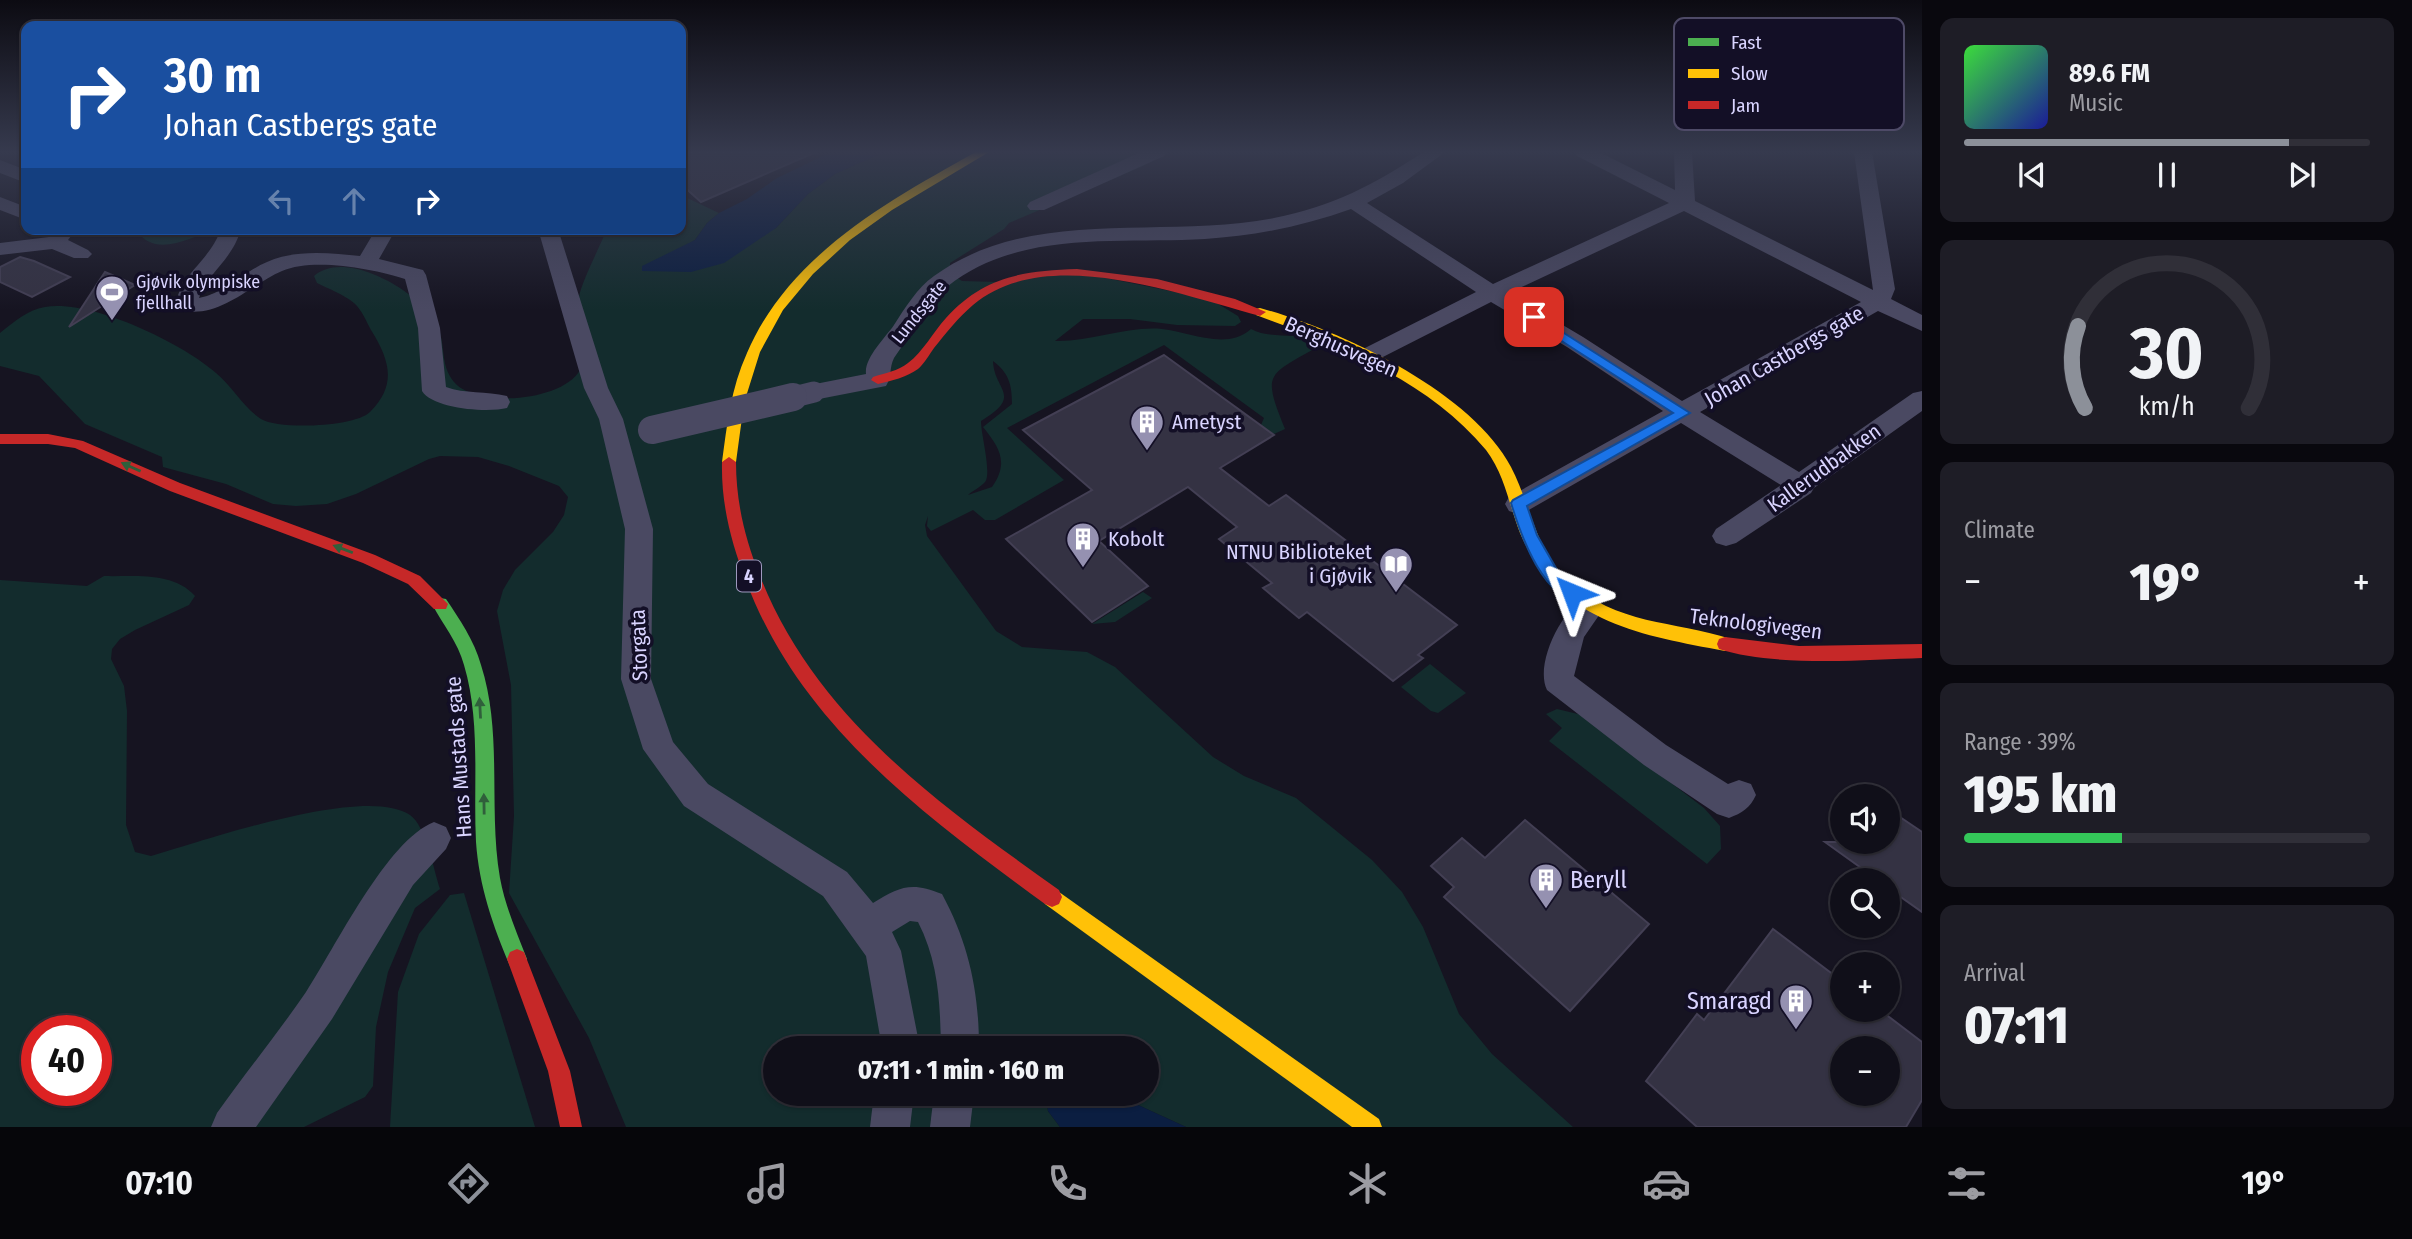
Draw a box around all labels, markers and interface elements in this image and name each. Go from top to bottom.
legend [1674,18,1904,130]
text: Fast [1731,31,1762,54]
text: 30 m [164,46,262,105]
icon: right [49,49,140,140]
text: 89.6 FM [2069,58,2150,89]
text: Slow [1731,62,1768,85]
text: Music [2069,89,2123,117]
text: Jam [1731,94,1760,117]
text: Johan Castbergs gate [164,106,437,144]
icon: previous [2013,156,2051,194]
icon: pause [2148,156,2186,194]
icon: next [2283,156,2321,194]
icon: left [262,182,300,220]
icon: ahead [335,182,373,220]
icon: right [408,182,446,220]
place label: Gjøvik olympiske fjellhall [136,271,260,314]
sports icon: Gjøvik olympiske fjellhall [93,273,131,322]
street label: Lundsgate [887,276,951,348]
pin [1504,287,1564,347]
icon: arrive [1515,298,1553,336]
street label: Johan Castbergs gate [1700,300,1868,412]
text: 30 [2129,310,2204,397]
street label: Berghusvegen [1281,311,1401,383]
text: km/h [2139,391,2195,421]
building icon: Ametyst [1128,403,1166,452]
place label: Ametyst [1172,409,1242,435]
street label: Kallerudbakken [1762,418,1886,518]
one-way arrow [120,461,141,472]
text: Climate [1964,516,2035,544]
building icon: Kobolt [1064,520,1102,569]
place label: Kobolt [1108,526,1165,552]
place label: NTNU Biblioteket i Gjøvik [1226,539,1372,589]
one-way arrow [332,543,353,554]
library icon: NTNU Biblioteket i Gjøvik [1377,545,1415,594]
text: 19° [2130,551,2204,614]
position arrow [1535,556,1609,630]
text: − [1964,559,1981,605]
text: + [2353,559,2370,605]
road number: 4 [737,561,761,592]
street label: Teknologivegen [1688,603,1824,645]
street label: Storgata [625,609,653,681]
street label: Hans Mustads gate [440,675,478,839]
one-way arrow [475,697,486,719]
text: Range · 39% [1964,728,2076,756]
text: 195 km [1964,763,2117,826]
map controls [1830,784,1900,1106]
button: sound [1830,784,1900,854]
one-way arrow [478,793,490,815]
building icon: Beryll [1527,861,1565,910]
place label: Beryll [1570,866,1627,894]
button: search [1830,868,1900,938]
button: + [1830,952,1900,1022]
text: Arrival [1964,959,2025,987]
building icon: Smaragd [1777,982,1815,1031]
place label: Smaragd [1687,987,1772,1015]
text: 07:11 [1964,994,2069,1057]
speed limit sign: 40 [21,1015,112,1106]
button: − [1830,1036,1900,1106]
text: 07:11 · 1 min · 160 m [858,1055,1064,1086]
icon: directions [444,1159,493,1208]
icon: music [743,1159,792,1208]
icon: phone [1043,1159,1092,1208]
icon: climate [1343,1159,1392,1208]
icon: car [1642,1159,1691,1208]
icon: filters [1942,1159,1991,1208]
text: 07:10 [125,1164,193,1202]
text: 19° [2242,1164,2287,1202]

